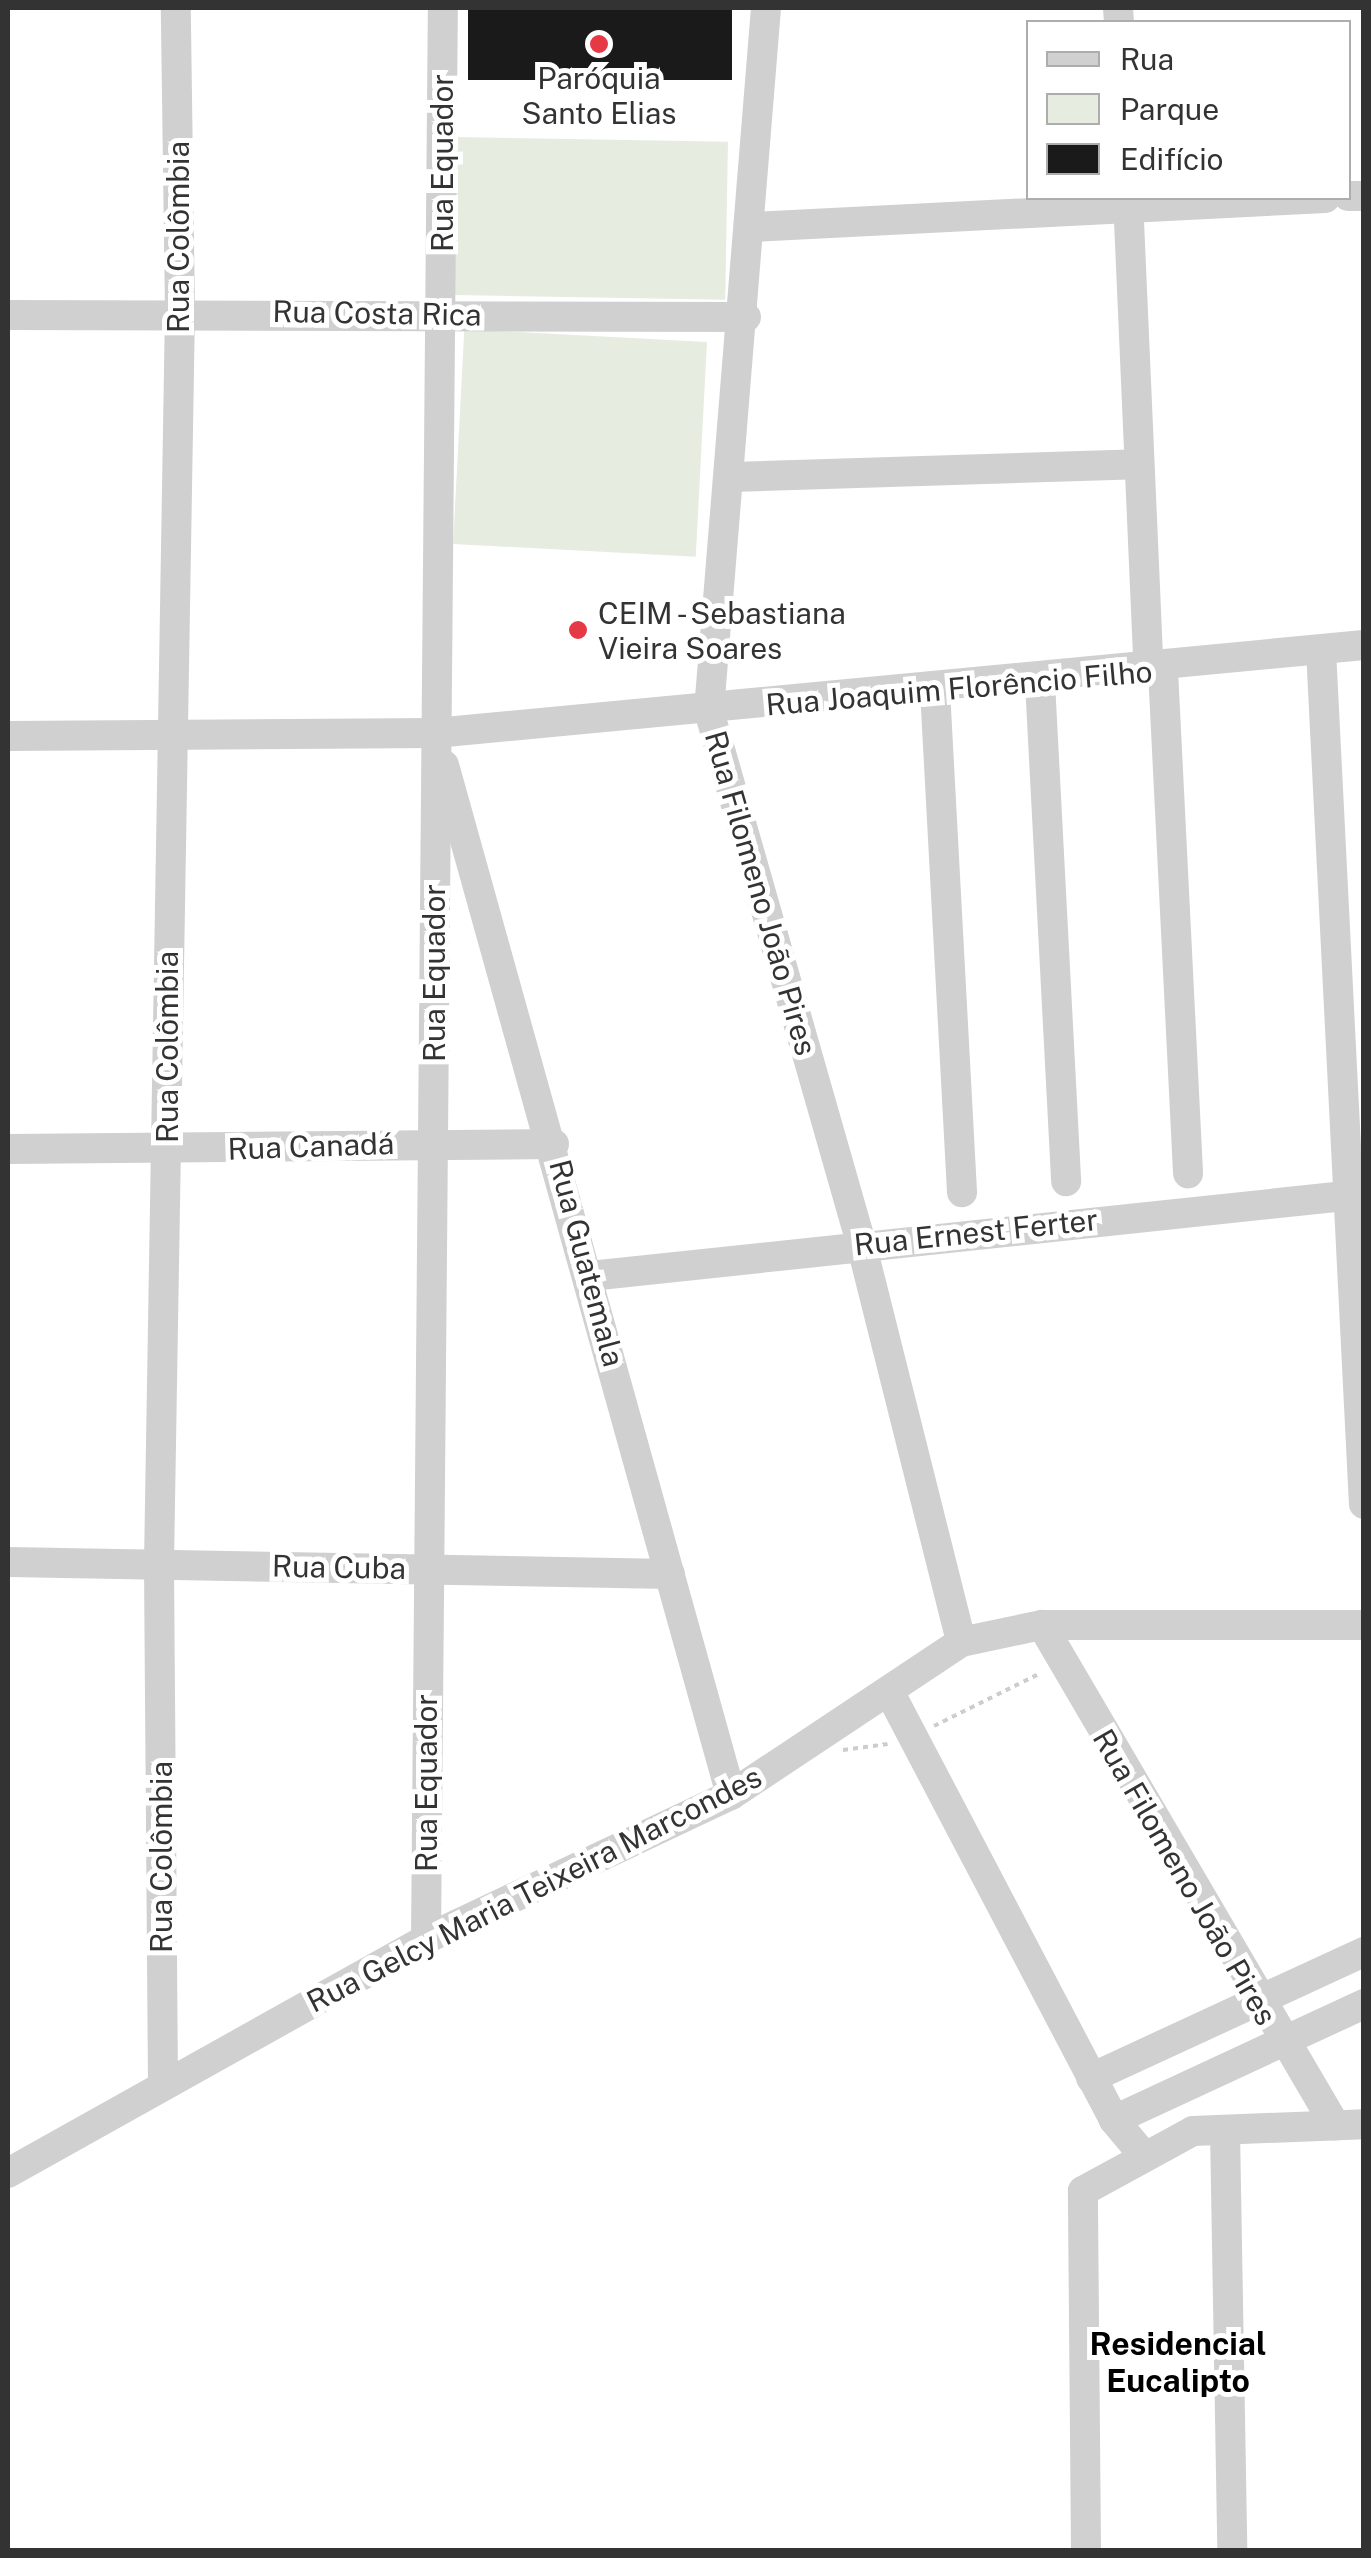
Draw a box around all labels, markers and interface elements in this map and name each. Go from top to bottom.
legend [1026,20,1351,200]
marker: Paróquia Santo Elias [588,33,610,55]
text: Rua [1120,41,1174,77]
place label: Paróquia Santo Elias [522,60,676,130]
street label: Rua Equador [424,74,460,252]
text: Parque [1120,91,1219,127]
street label: Rua Colômbia [160,141,196,333]
text: Edifício [1120,141,1224,177]
street label: Rua Costa Rica [272,293,482,333]
place label: CEIM - Sebastiana Vieira Soares [598,595,854,666]
marker: CEIM - Sebastiana Vieira Soares [567,619,589,641]
street label: Rua Joaquim Florêncio Filho [764,653,1154,723]
street label: Rua Filomeno João Pires [697,726,825,1060]
street label: Rua Equador [416,884,452,1062]
street label: Rua Colômbia [149,951,185,1143]
street label: Rua Canadá [227,1125,395,1167]
street label: Rua Guatemala [542,1155,632,1371]
street label: Rua Ernest Ferter [852,1201,1100,1263]
street label: Rua Cuba [272,1548,406,1586]
street label: Rua Equador [408,1694,444,1872]
street label: Rua Filomeno João Pires [1085,1722,1285,2032]
street label: Rua Gelcy Maria Teixeira Marcondes [301,1758,767,2020]
street label: Rua Colômbia [143,1761,179,1953]
district label: Residencial Eucalipto [1090,2326,1266,2401]

